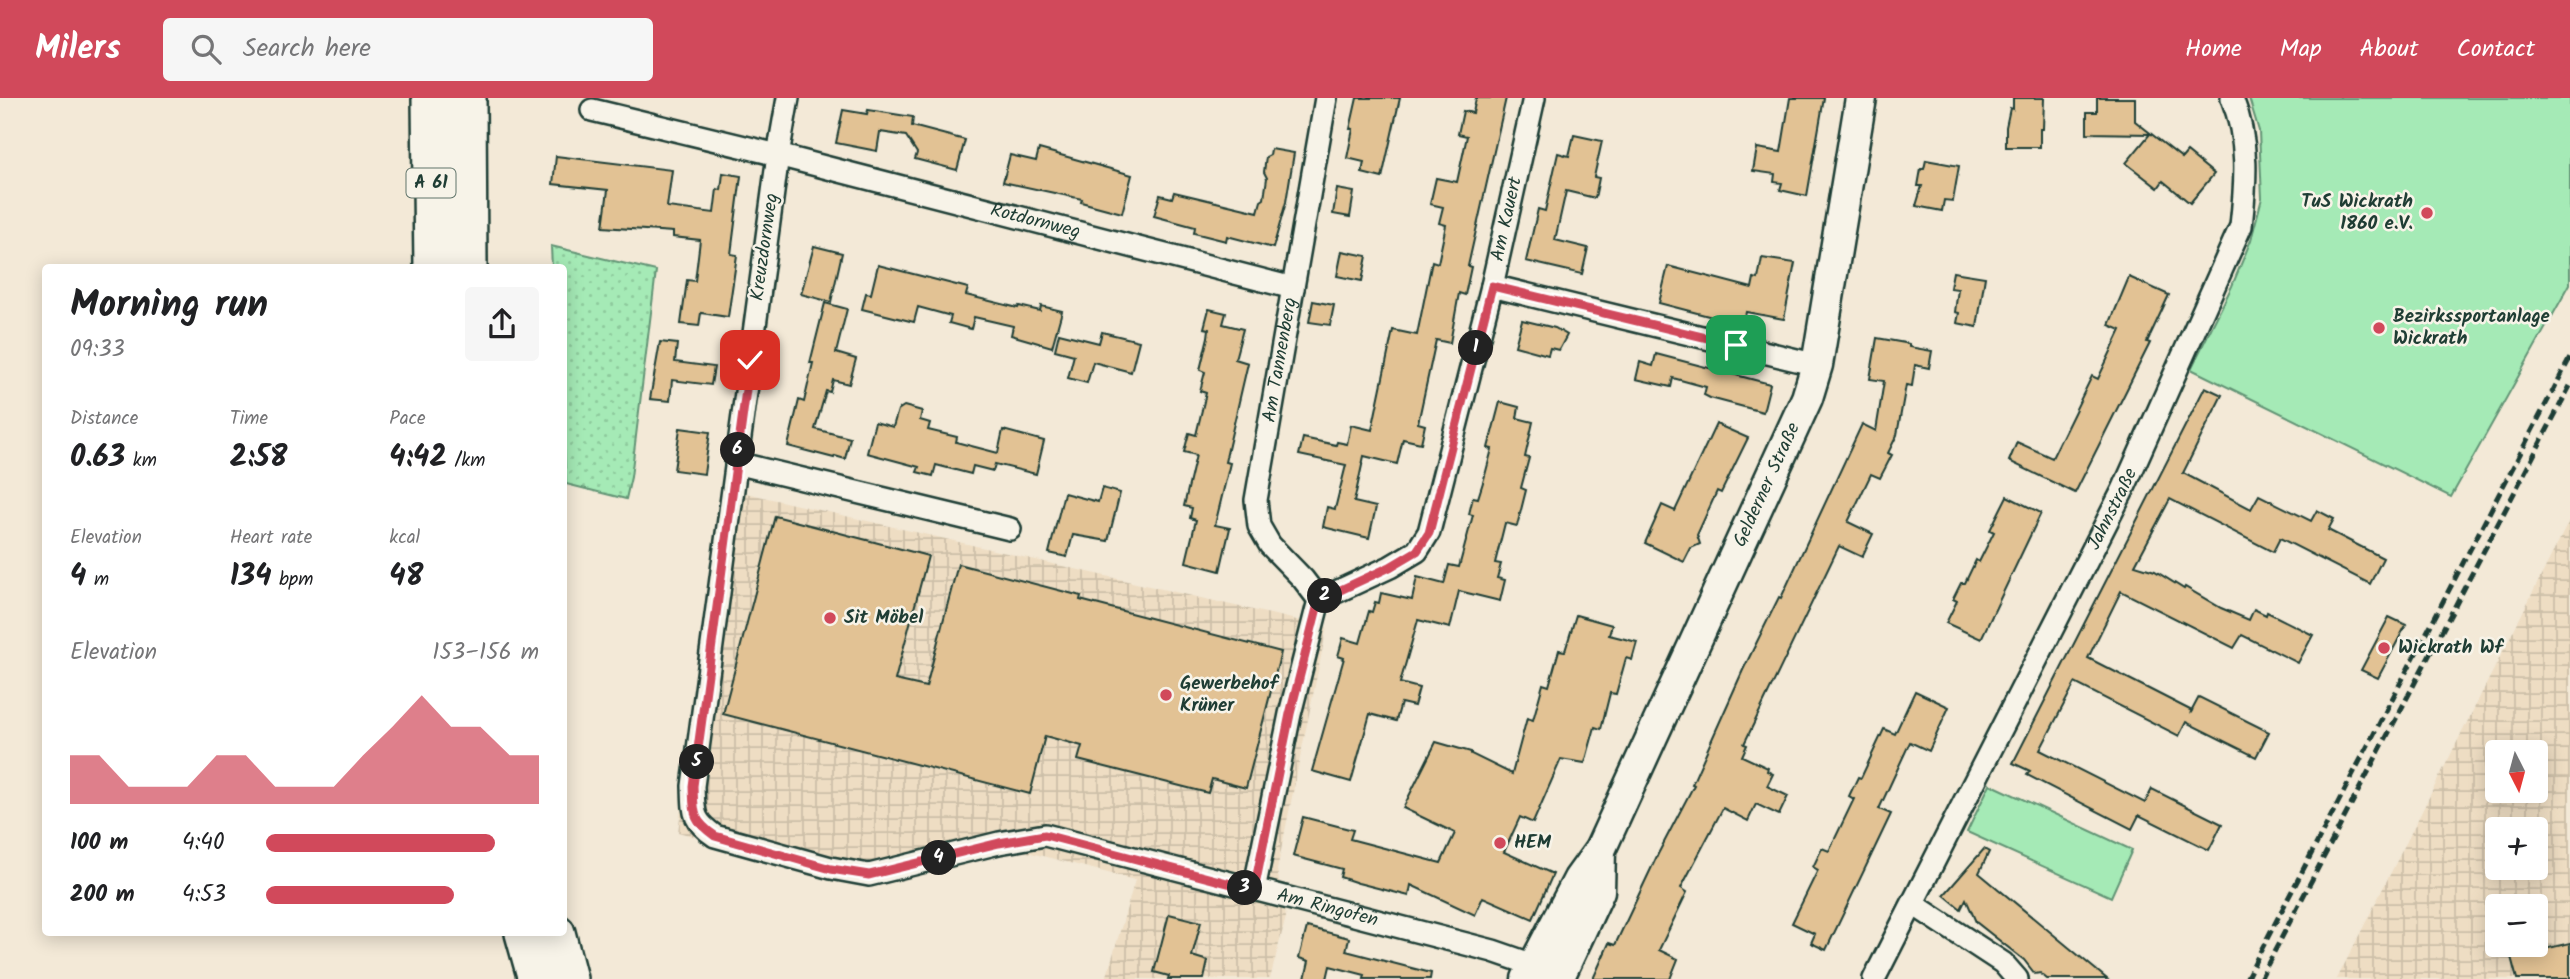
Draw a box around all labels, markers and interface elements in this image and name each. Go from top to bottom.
search box [163,18,653,81]
text: Milers [35,23,121,76]
text: Search here [243,28,371,70]
icon: search [187,30,225,68]
text: Home [2185,30,2242,69]
text: Map [2280,30,2322,69]
text: About [2360,30,2418,69]
text: Contact [2456,30,2535,69]
road number: A 61 [406,168,456,198]
street label: Am Kauert [1483,173,1531,264]
place label: TuS Wickrath 1860 e.V. [2301,187,2413,239]
street label: Kreuzdornweg [743,191,787,303]
street label: Rotdornweg [987,195,1083,247]
marker: TuS Wickrath 1860 e.V. [2419,205,2435,221]
text: Morning run [70,276,268,336]
button: share [465,287,539,361]
street label: Am Tannenberg [1255,295,1306,425]
place label: Bezirkssportanlage Wickrath [2393,302,2550,354]
pin [1706,315,1766,375]
marker: Bezirkssportanlage Wickrath [2371,320,2387,336]
icon: arrive [1717,326,1755,364]
pin [720,330,780,390]
pin: 1 [1458,330,1494,366]
text: 09:33 [70,332,125,368]
text: 1 [1473,332,1478,362]
icon: check [731,341,769,379]
text: Distance [70,404,138,434]
text: Time [230,404,268,434]
text: Pace [389,404,426,434]
street label: Gelderner Straße [1726,417,1809,552]
pin: 6 [720,432,756,468]
text: 0.63 [70,434,125,482]
text: 2:58 [230,434,287,482]
text: 4:42 [389,434,447,482]
text: 6 [732,434,743,464]
text: km [125,446,157,476]
text: /km [447,446,485,476]
street label: Jahnstraße [2080,463,2146,556]
text: Elevation [70,523,142,553]
text: Heart rate [230,523,312,553]
text: kcal [389,523,420,553]
text: 4 [70,553,86,601]
text: 134 [230,553,271,601]
text: 48 [389,553,423,601]
text: m [86,565,109,595]
text: bpm [271,565,313,595]
pin: 2 [1308,578,1342,614]
text: 2 [1319,580,1330,610]
place label: Sit Möbel [844,603,924,633]
marker: Sit Möbel [822,610,838,626]
place label: Wickrath Wf [2398,633,2505,663]
text: Elevation [70,635,157,671]
text: 153–156 m [432,635,539,671]
marker: Wickrath Wf [2376,640,2392,656]
place label: Gewerbehof Krüner [1180,669,1280,721]
marker: Gewerbehof Krüner [1158,687,1174,703]
north arrow [2485,740,2548,803]
map controls [2485,740,2548,957]
pin: 5 [680,744,714,780]
text: 5 [692,746,701,776]
button: + [2485,817,2548,880]
text: 100 m [70,825,128,861]
text: 4:40 [182,825,225,861]
place label: HEM [1514,828,1552,858]
marker: HEM [1492,835,1508,851]
pin: 4 [922,840,956,876]
text: 4 [933,842,944,872]
pin: 3 [1228,870,1262,906]
text: 3 [1239,872,1250,902]
text: 200 m [70,877,135,913]
text: 4:53 [182,877,226,913]
street label: Am Ringofen [1273,881,1381,936]
button: − [2485,894,2548,957]

